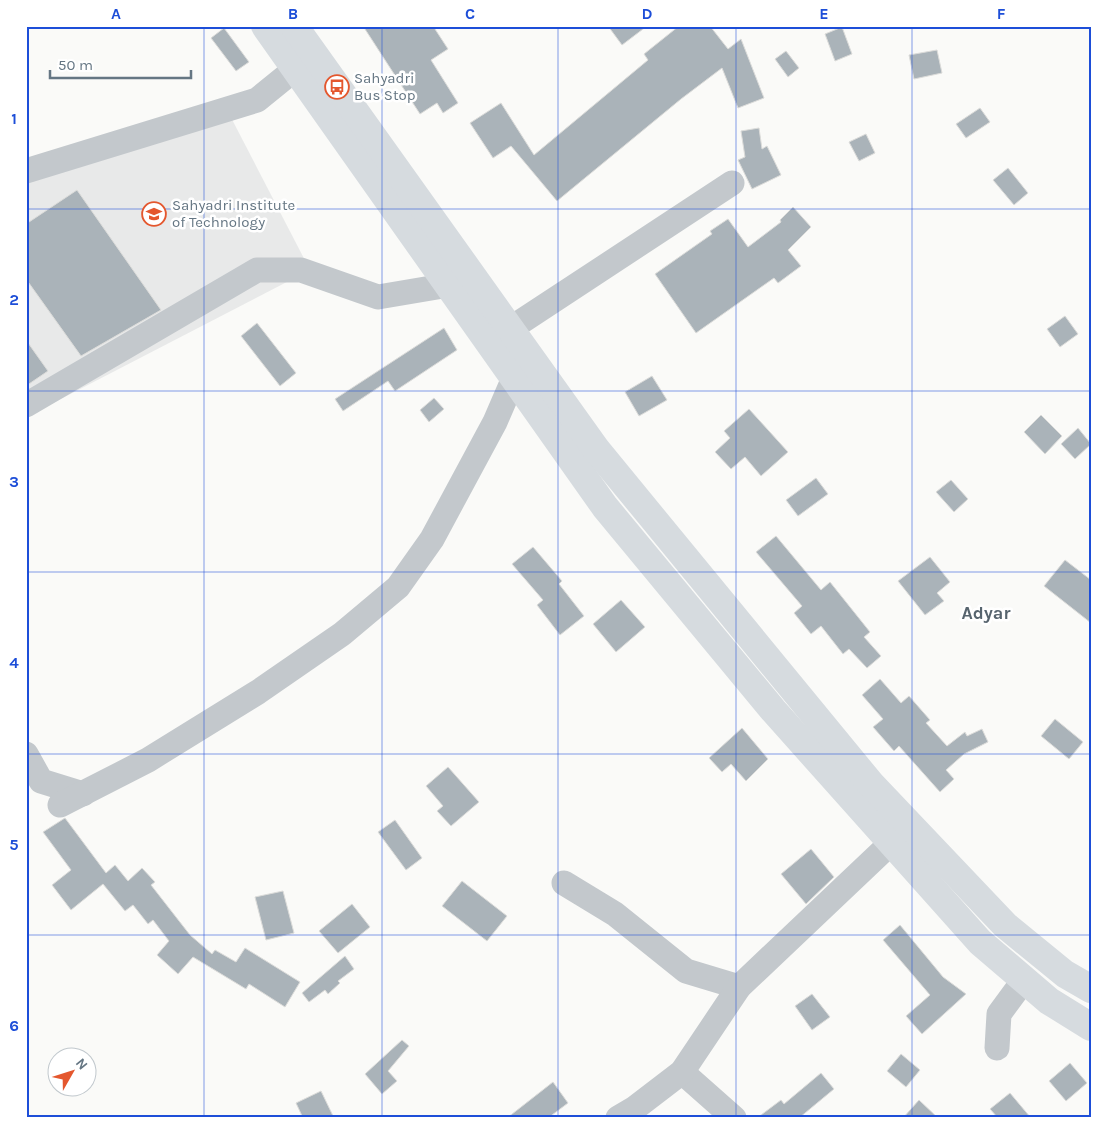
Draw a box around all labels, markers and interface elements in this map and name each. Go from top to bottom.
text: A [111,4,121,23]
text: B [288,4,298,23]
text: C [465,4,475,23]
text: D [642,4,653,23]
text: E [819,4,829,23]
text: F [997,4,1006,23]
scale bar [50,48,191,80]
text: 50 m [58,56,93,74]
place label: Sahyadri Bus Stop [354,69,416,104]
bus stop icon: Sahyadri Bus Stop [324,74,350,100]
text: 1 [11,109,17,128]
place label: Sahyadri Institute of Technology [172,196,295,231]
school or university icon: Sahyadri Institute of Technology [141,201,167,227]
text: 2 [9,290,19,309]
text: 3 [9,472,19,491]
district label: Adyar [962,602,1010,624]
text: 4 [9,653,19,672]
text: 5 [9,835,19,854]
text: 6 [9,1016,19,1035]
north arrow [48,1046,98,1096]
text: N [72,1055,91,1073]

